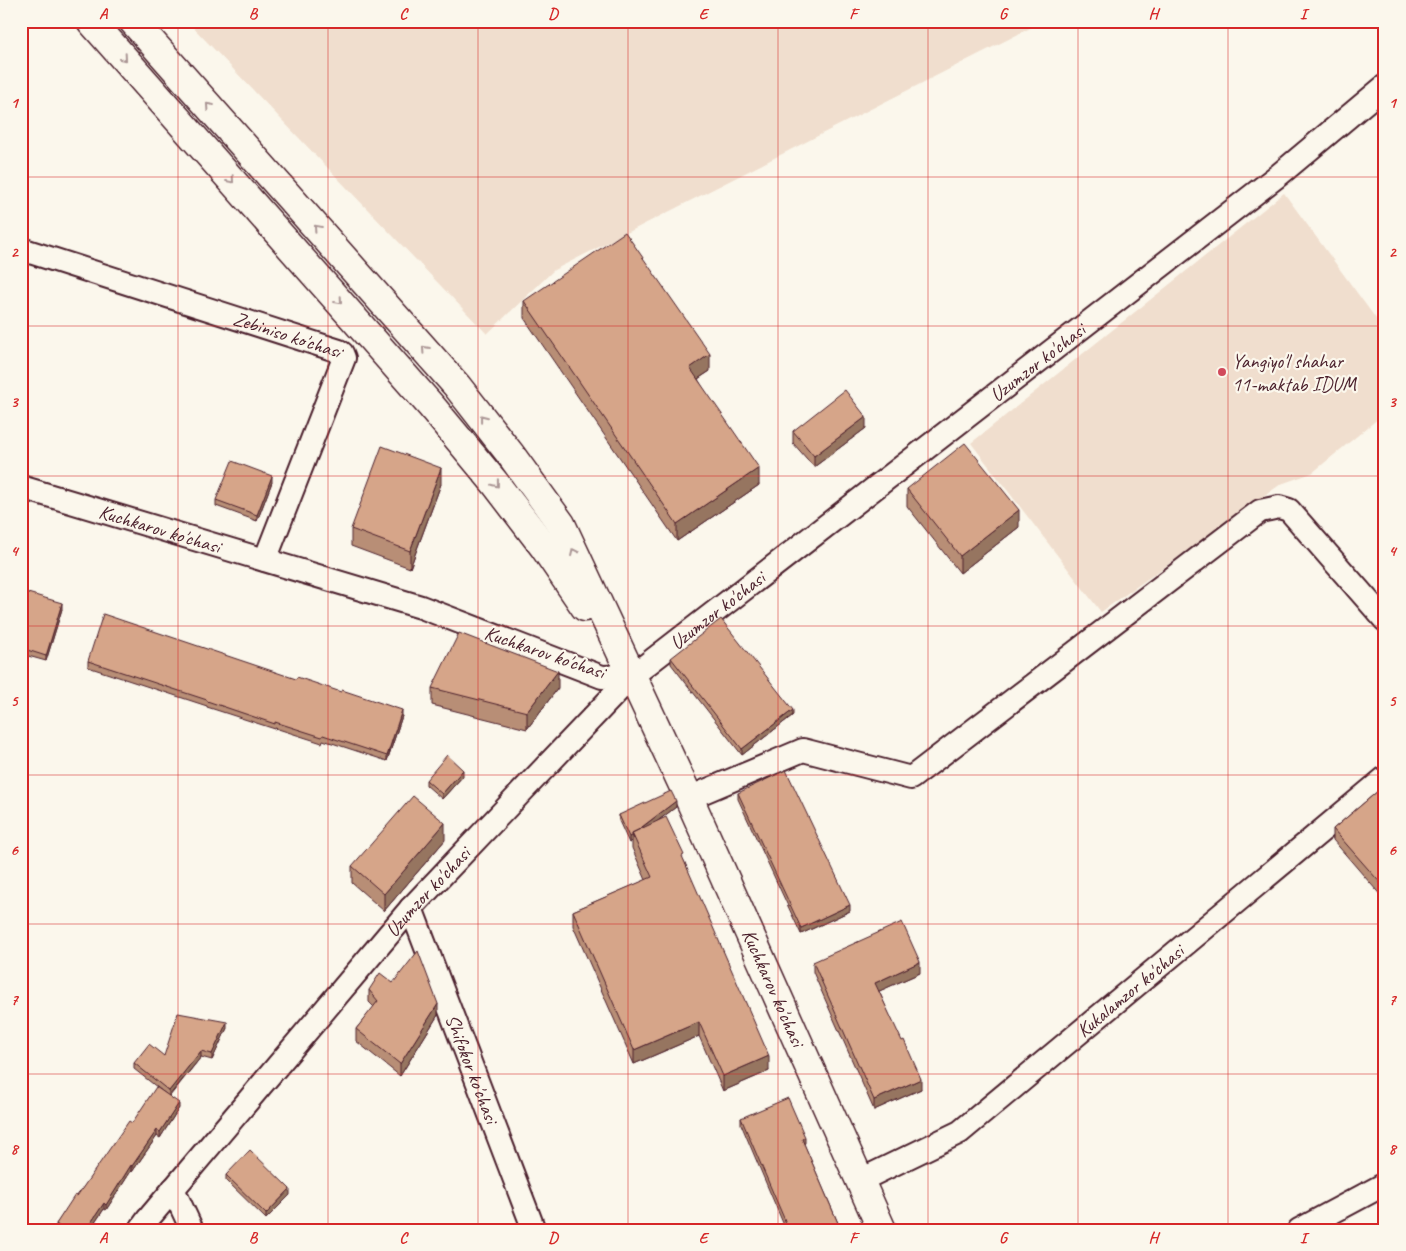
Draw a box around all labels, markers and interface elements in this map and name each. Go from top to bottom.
text: A [99,4,109,24]
text: B [249,4,259,24]
text: C [399,4,409,24]
text: D [548,4,559,24]
text: E [699,4,710,24]
text: F [849,4,860,24]
text: G [999,4,1009,24]
text: H [1148,4,1160,24]
text: I [1300,4,1310,24]
one-way arrow [118,52,127,61]
text: 1 [10,93,19,113]
text: 1 [1388,93,1397,113]
one-way arrow [205,103,214,112]
one-way arrow [225,174,234,183]
one-way arrow [313,224,322,233]
text: 2 [10,242,19,262]
text: 2 [1388,242,1397,262]
one-way arrow [333,296,342,305]
street label: Zebiniso ko'chasi [230,306,349,364]
street label: Uzumzor ko'chasi [985,316,1092,407]
one-way arrow [421,346,430,355]
place label: Yangiyo'l shahar 11-maktab IDUM [1232,349,1358,397]
marker: Yangiyo'l shahar 11-maktab IDUM [1216,366,1228,378]
text: 3 [10,392,19,412]
text: 3 [1388,392,1397,412]
one-way arrow [479,415,488,424]
one-way arrow [491,478,499,487]
street label: Kuchkarov ko'chasi [96,499,226,560]
text: 4 [10,541,19,561]
text: 4 [1388,541,1397,561]
one-way arrow [570,548,580,557]
street label: Uzumzor ko'chasi [665,564,772,655]
street label: Kuchkarov ko'chasi [481,620,610,685]
text: 5 [11,691,20,711]
text: 5 [1389,691,1398,711]
text: 6 [10,840,19,860]
street label: Uzumzor ko'chasi [380,840,477,942]
text: 6 [1388,840,1397,860]
street label: Kuchkarov ko'chasi [736,925,811,1052]
street label: Kukalamzor ko'chasi [1071,938,1191,1043]
text: 7 [10,990,19,1010]
text: 7 [1388,990,1397,1010]
street label: Shifokor ko'chasi [440,1011,505,1129]
text: 8 [10,1139,19,1159]
text: 8 [1388,1139,1397,1159]
text: A [99,1228,109,1248]
text: B [249,1228,259,1248]
text: C [399,1228,409,1248]
text: D [548,1228,559,1248]
text: E [699,1228,710,1248]
text: F [849,1228,860,1248]
text: G [999,1228,1009,1248]
text: H [1148,1228,1160,1248]
text: I [1300,1228,1310,1248]

